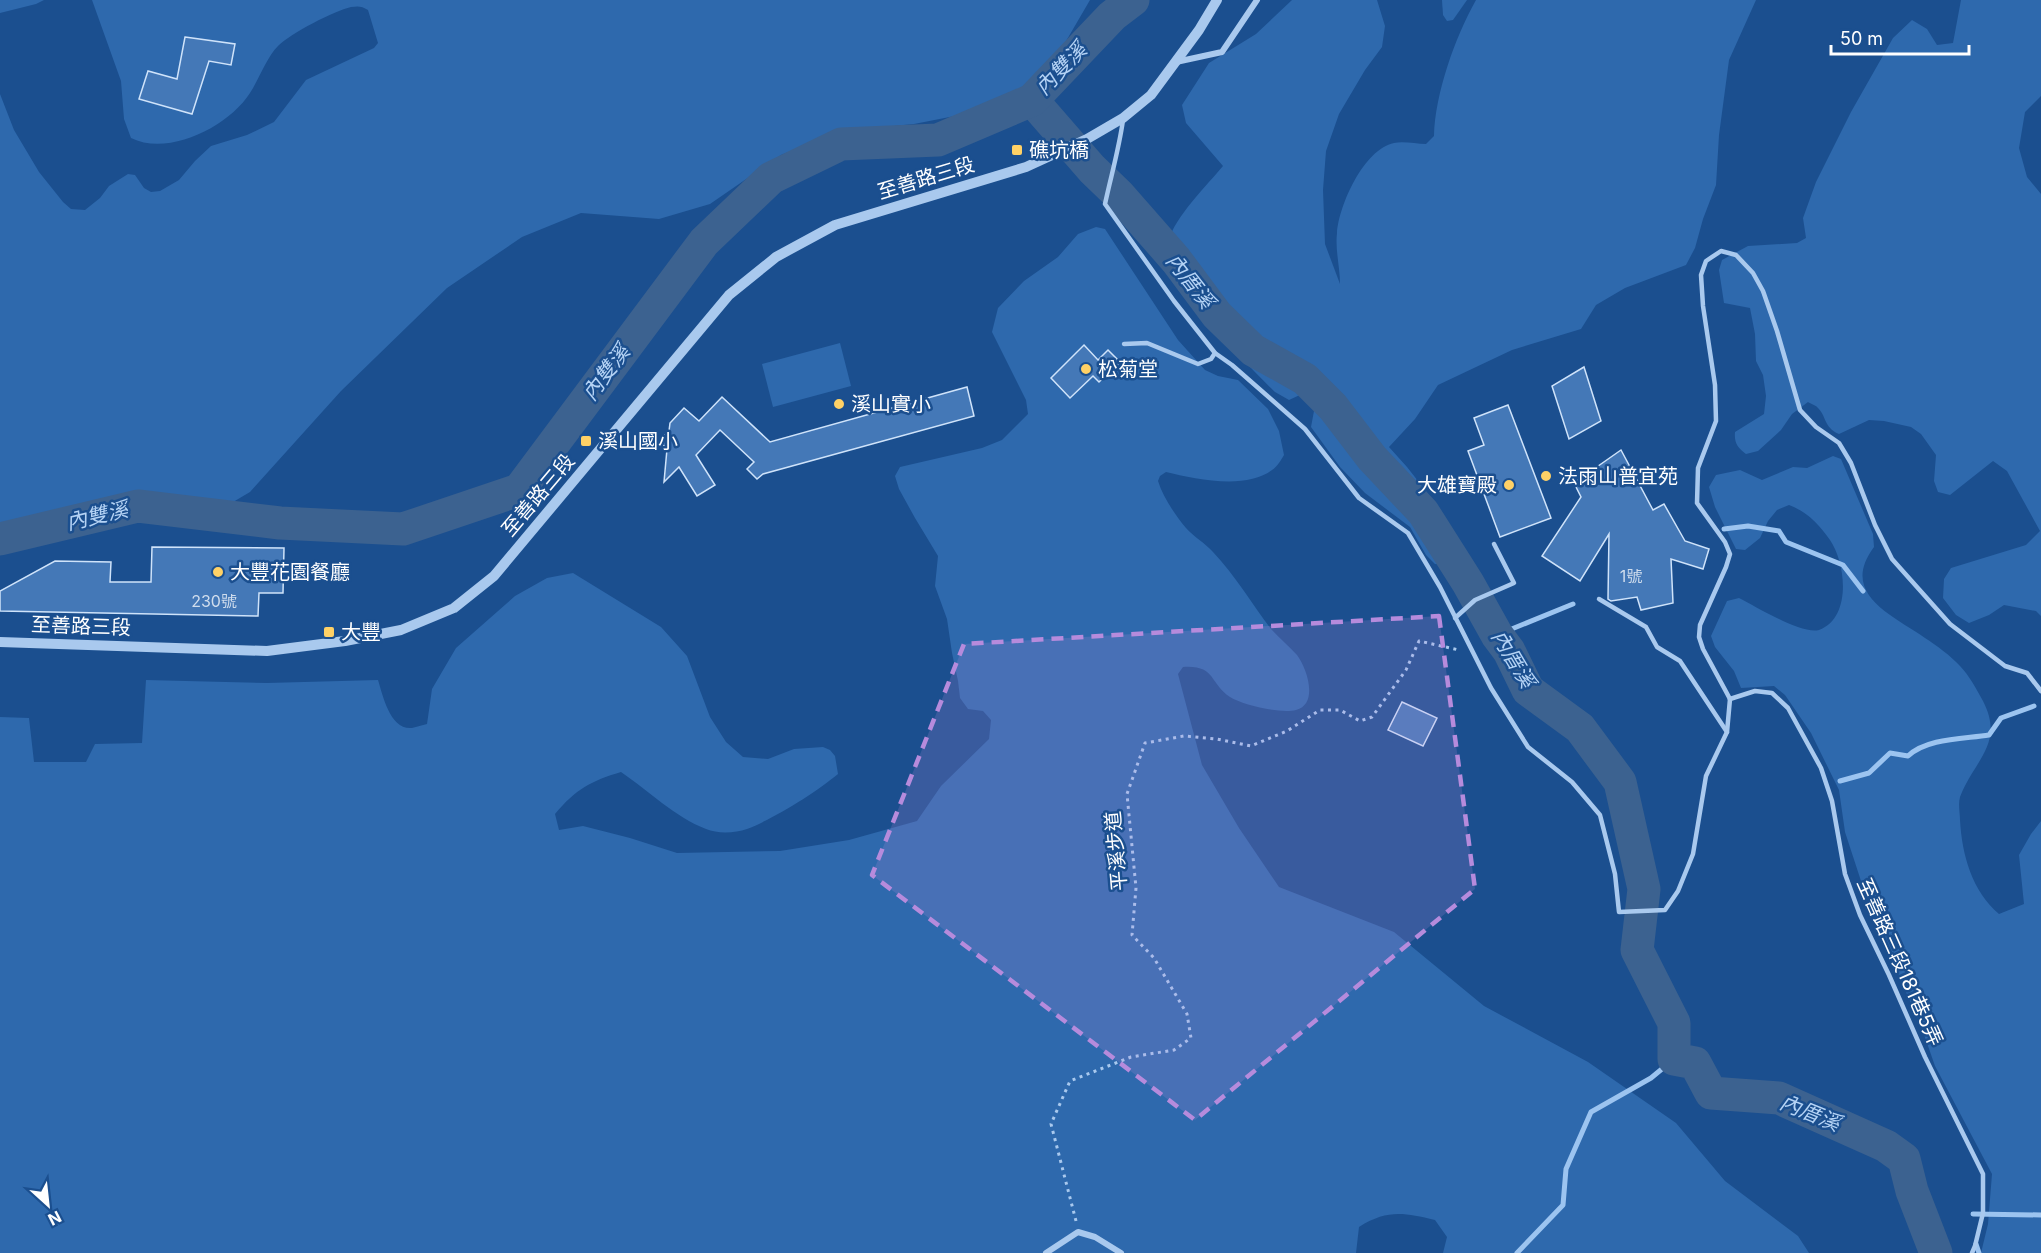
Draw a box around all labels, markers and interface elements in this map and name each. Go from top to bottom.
scale bar [1831,18,1969,56]
text: 50 m [1840,28,1883,49]
water label: 內雙溪 [1030,35,1094,100]
place label: 礁坑橋 [1029,138,1089,162]
marker: 礁坑橋 [1010,143,1024,157]
street label: 至善路三段 [875,152,977,204]
water label: 內厝溪 [1161,248,1221,316]
water label: 內雙溪 [577,338,636,405]
place label: 松菊堂 [1098,357,1158,381]
marker: 松菊堂 [1079,362,1093,376]
place label: 溪山實小 [851,392,931,416]
marker: 溪山實小 [832,397,846,411]
place label: 溪山國小 [598,429,678,453]
marker: 溪山國小 [579,434,593,448]
street label: 至善路三段 [497,449,579,541]
place label: 法雨山普宜苑 [1558,464,1678,488]
marker: 法雨山普宜苑 [1539,469,1553,483]
place label: 大雄寶殿 [1417,473,1497,497]
marker: 大雄寶殿 [1502,478,1516,492]
water label: 內雙溪 [63,496,133,535]
place label: 大豐花園餐廳 [230,560,350,584]
marker: 大豐花園餐廳 [211,565,225,579]
house number: 1號 [1620,566,1642,586]
house number: 230號 [191,591,237,611]
street label: 至善路三段 [31,612,131,640]
place label: 大豐 [341,620,381,644]
marker: 大豐 [322,625,336,639]
water label: 內厝溪 [1486,625,1542,695]
street label: 平溪步道 [1101,810,1131,892]
street label: 至善路三段181巷5弄 [1852,875,1948,1049]
water label: 內厝溪 [1776,1089,1847,1137]
north arrow [18,1175,78,1235]
text: N [45,1207,65,1230]

